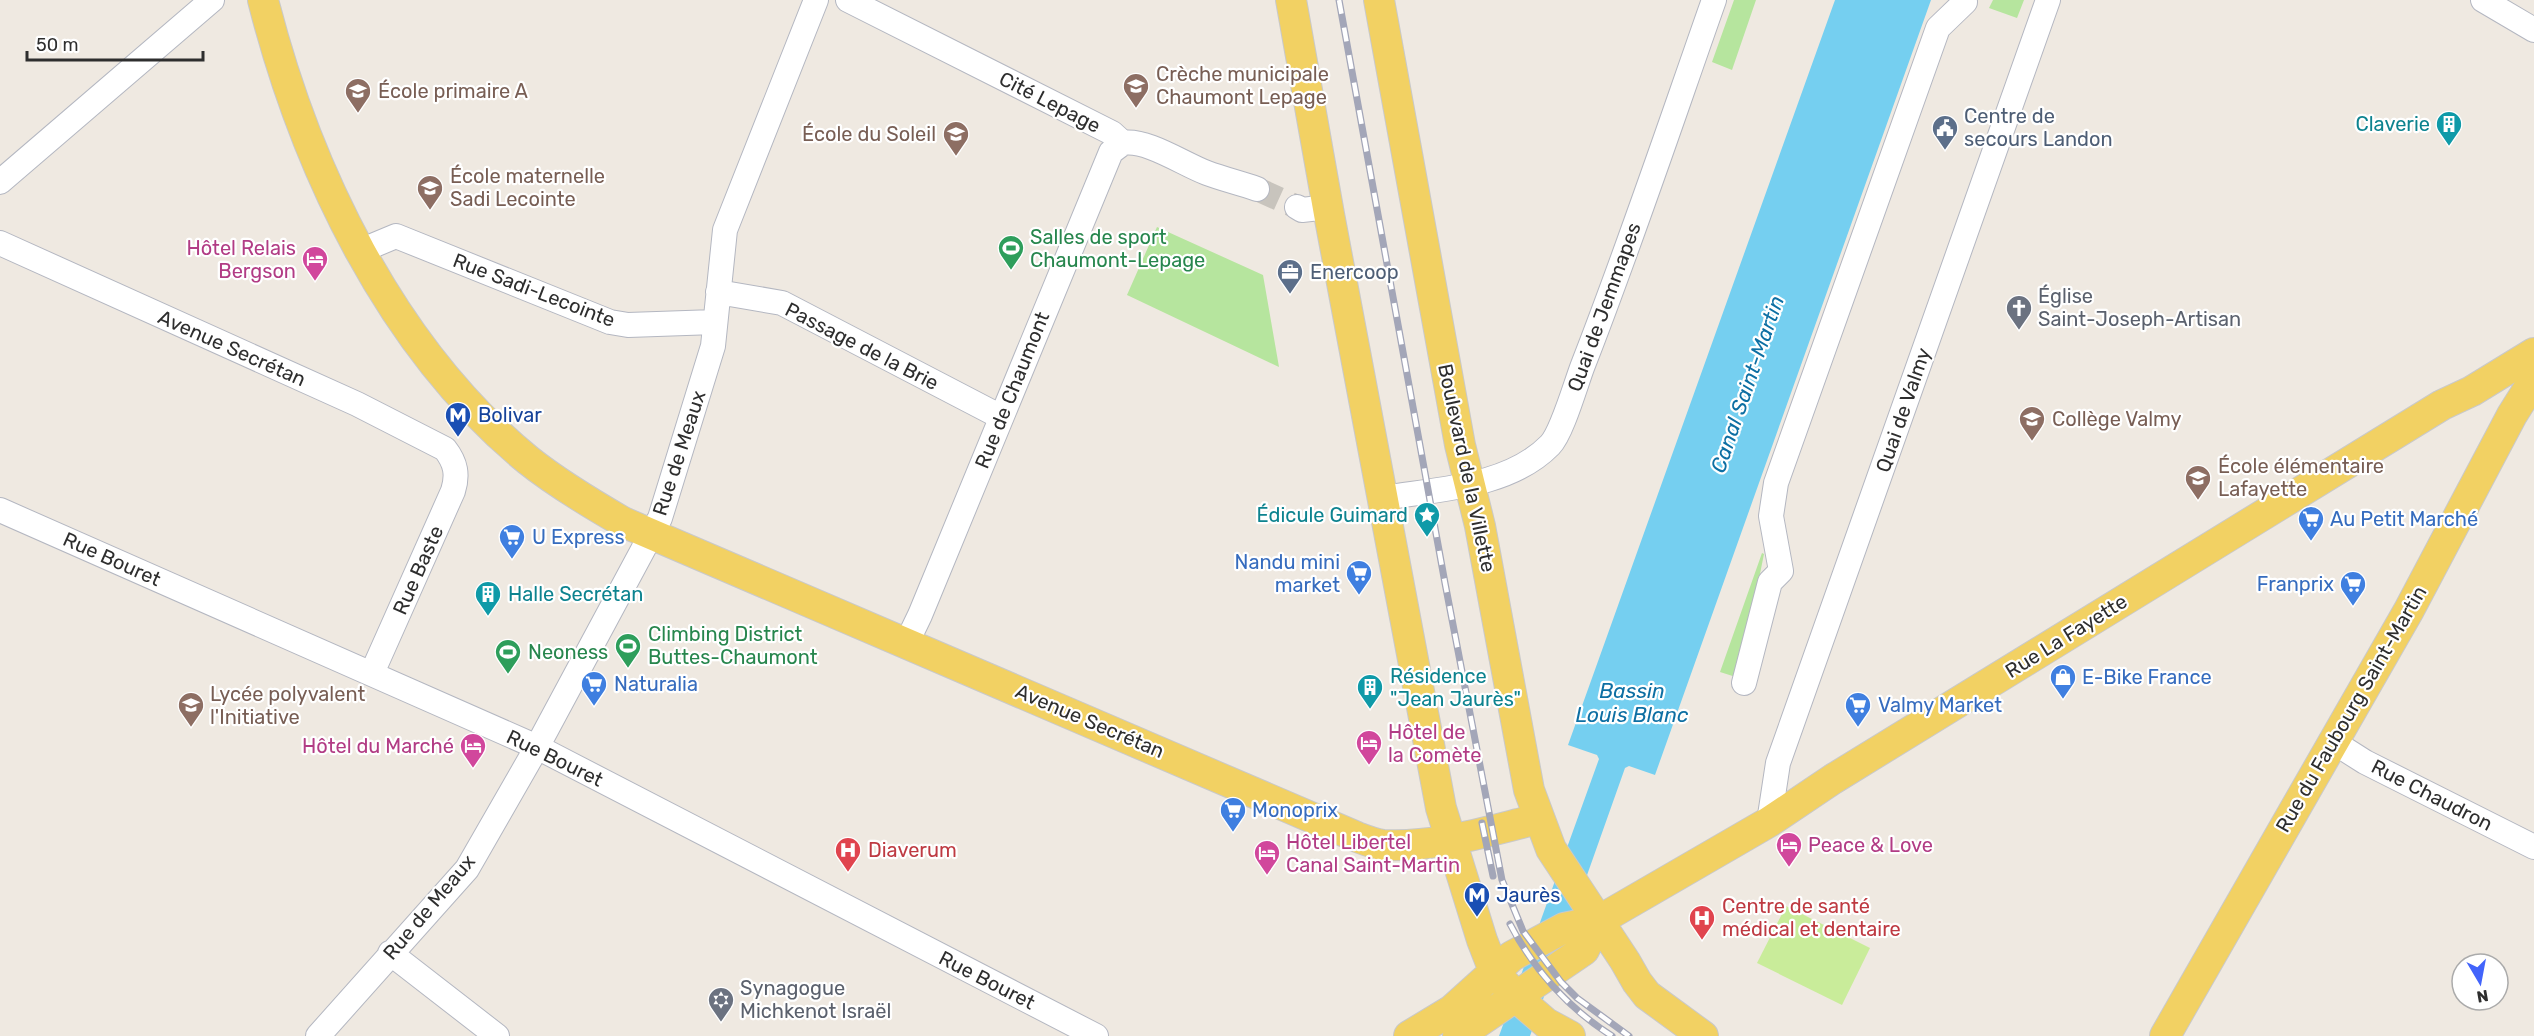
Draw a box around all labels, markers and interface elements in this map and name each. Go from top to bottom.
scale bar [27,24,202,62]
text: 50 m [36,34,79,56]
place label: Crèche municipale Chaumont Lepage [1156,62,1329,109]
street label: Cité Lepage [995,66,1105,138]
school or university icon: Crèche municipale Chaumont Lepage [1121,71,1151,109]
school or university icon: École primaire A [343,76,373,114]
place label: École primaire A [378,79,528,103]
place label: Centre de secours Landon [1964,104,2113,151]
building icon: Claverie [2434,109,2464,147]
place label: Claverie [2355,112,2430,136]
public building icon: Centre de secours Landon [1930,113,1960,151]
school or university icon: École du Soleil [941,119,971,157]
place label: École du Soleil [802,122,936,146]
place label: École maternelle Sadi Lecointe [450,164,605,211]
school or university icon: École maternelle Sadi Lecointe [415,173,445,211]
street label: Quai de Jemmapes [1562,219,1646,395]
place label: Salles de sport Chaumont-Lepage [1030,225,1205,272]
sports icon: Salles de sport Chaumont-Lepage [996,233,1026,271]
place label: Hôtel Relais Bergson [186,236,296,283]
hotel icon: Hôtel Relais Bergson [300,244,330,282]
street label: Rue Sadi-Lecointe [450,248,618,332]
office icon: Enercoop [1275,257,1305,295]
place label: Enercoop [1310,260,1399,284]
place label: Église Saint-Joseph-Artisan [2038,284,2241,331]
water label: Canal Saint-Martin [1705,292,1789,476]
church icon: Église Saint-Joseph-Artisan [2004,293,2034,331]
street label: Passage de la Brie [781,297,943,395]
street label: Avenue Secrétan [154,305,310,391]
street label: Rue de Chaumont [970,308,1054,472]
street label: Quai de Valmy [1870,345,1936,475]
street label: Boulevard de la Villette [1433,362,1501,574]
street label: Rue de Meaux [647,387,711,519]
metro station icon: Bolivar [443,400,473,438]
place label: Bolivar [478,403,542,427]
school or university icon: Collège Valmy [2017,404,2047,442]
place label: Collège Valmy [2052,407,2182,431]
place label: École élémentaire Lafayette [2218,454,2384,501]
school or university icon: École élémentaire Lafayette [2183,463,2213,501]
place icon: Édicule Guimard [1412,500,1442,538]
place label: Édicule Guimard [1257,503,1408,527]
supermarket icon: Au Petit Marché [2296,504,2326,542]
place label: Au Petit Marché [2330,507,2478,531]
street label: Rue Baste [388,522,448,618]
supermarket icon: U Express [497,522,527,560]
place label: U Express [532,525,625,549]
street label: Rue Bouret [59,527,165,591]
place label: Nandu mini market [1235,550,1340,597]
supermarket icon: Nandu mini market [1344,558,1374,596]
supermarket icon: Franprix [2338,569,2368,607]
place label: Franprix [2257,572,2334,596]
building icon: Halle Secrétan [473,579,503,617]
street label: Rue du Faubourg Saint-Martin [2270,581,2432,837]
place label: Halle Secrétan [508,582,643,606]
street label: Rue La Fayette [2001,589,2131,683]
place label: Climbing District Buttes-Chaumont [648,622,818,669]
sports icon: Climbing District Buttes-Chaumont [613,631,643,669]
sports icon: Neoness [493,637,523,675]
place label: Neoness [528,640,608,664]
shop icon: E-Bike France [2048,662,2078,700]
place label: Résidence "Jean Jaurès" [1390,664,1521,711]
place label: E-Bike France [2082,665,2212,689]
supermarket icon: Naturalia [579,669,609,707]
place label: Naturalia [614,672,698,696]
building icon: Résidence "Jean Jaurès" [1355,672,1385,710]
water label: Bassin Louis Blanc [1576,678,1688,727]
street label: Avenue Secrétan [1012,679,1168,763]
place label: Lycée polyvalent l'Initiative [210,682,365,729]
school or university icon: Lycée polyvalent l'Initiative [176,690,206,728]
supermarket icon: Valmy Market [1843,690,1873,728]
place label: Valmy Market [1878,693,2002,717]
place label: Hôtel de la Comète [1388,720,1482,767]
street label: Rue Bouret [503,724,607,792]
hotel icon: Hôtel de la Comète [1354,728,1384,766]
hotel icon: Hôtel du Marché [458,731,488,769]
place label: Hôtel du Marché [302,734,454,758]
street label: Rue Chaudron [2367,754,2497,836]
supermarket icon: Monoprix [1218,795,1248,833]
place label: Monoprix [1252,798,1338,822]
place label: Hôtel Libertel Canal Saint-Martin [1286,830,1460,877]
hotel icon: Peace & Love [1774,830,1804,868]
place label: Peace & Love [1808,833,1933,857]
hospital icon: Diaverum [833,835,863,873]
place label: Diaverum [868,838,957,862]
hotel icon: Hôtel Libertel Canal Saint-Martin [1252,838,1282,876]
street label: Rue de Meaux [378,849,480,965]
metro station icon: Jaurès [1462,880,1492,918]
place label: Jaurès [1496,883,1560,907]
place label: Centre de santé médical et dentaire [1722,894,1901,941]
hospital icon: Centre de santé médical et dentaire [1687,903,1717,941]
street label: Rue Bouret [935,946,1039,1014]
north arrow [2450,952,2510,1012]
place label: Synagogue Michkenot Israël [740,976,891,1023]
synagogue icon: Synagogue Michkenot Israël [706,985,736,1023]
text: N [2475,986,2490,1007]

